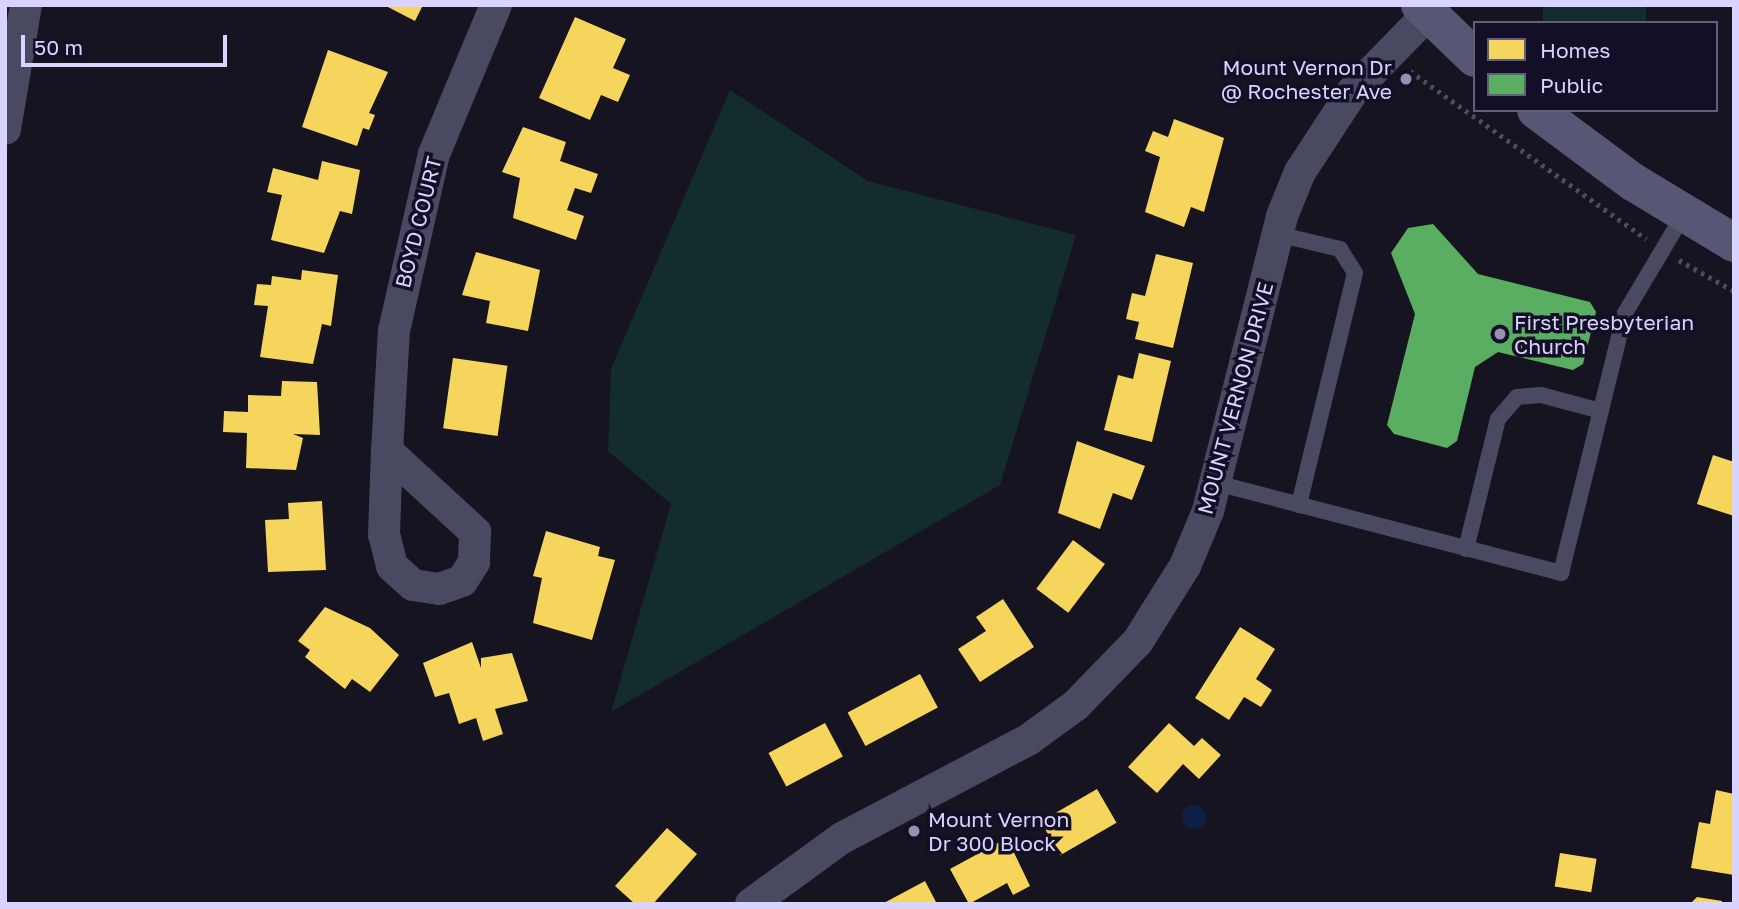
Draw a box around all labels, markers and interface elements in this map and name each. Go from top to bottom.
scale bar [24,21,231,65]
legend [1473,21,1718,112]
text: 50 m [34,34,83,60]
text: Homes [1540,37,1610,63]
place label: Mount Vernon Dr @ Rochester Ave [1221,54,1392,104]
marker: Mount Vernon Dr @ Rochester Ave [1398,71,1414,87]
text: Public [1540,72,1603,98]
street label: BOYD COURT [390,154,446,290]
street label: MOUNT VERNON DRIVE [1192,279,1278,517]
place label: First Presbyterian Church [1514,309,1694,359]
marker: First Presbyterian Church [1492,326,1508,342]
place label: Mount Vernon Dr 300 Block [928,806,1069,856]
marker: Mount Vernon Dr 300 Block [906,823,922,839]

